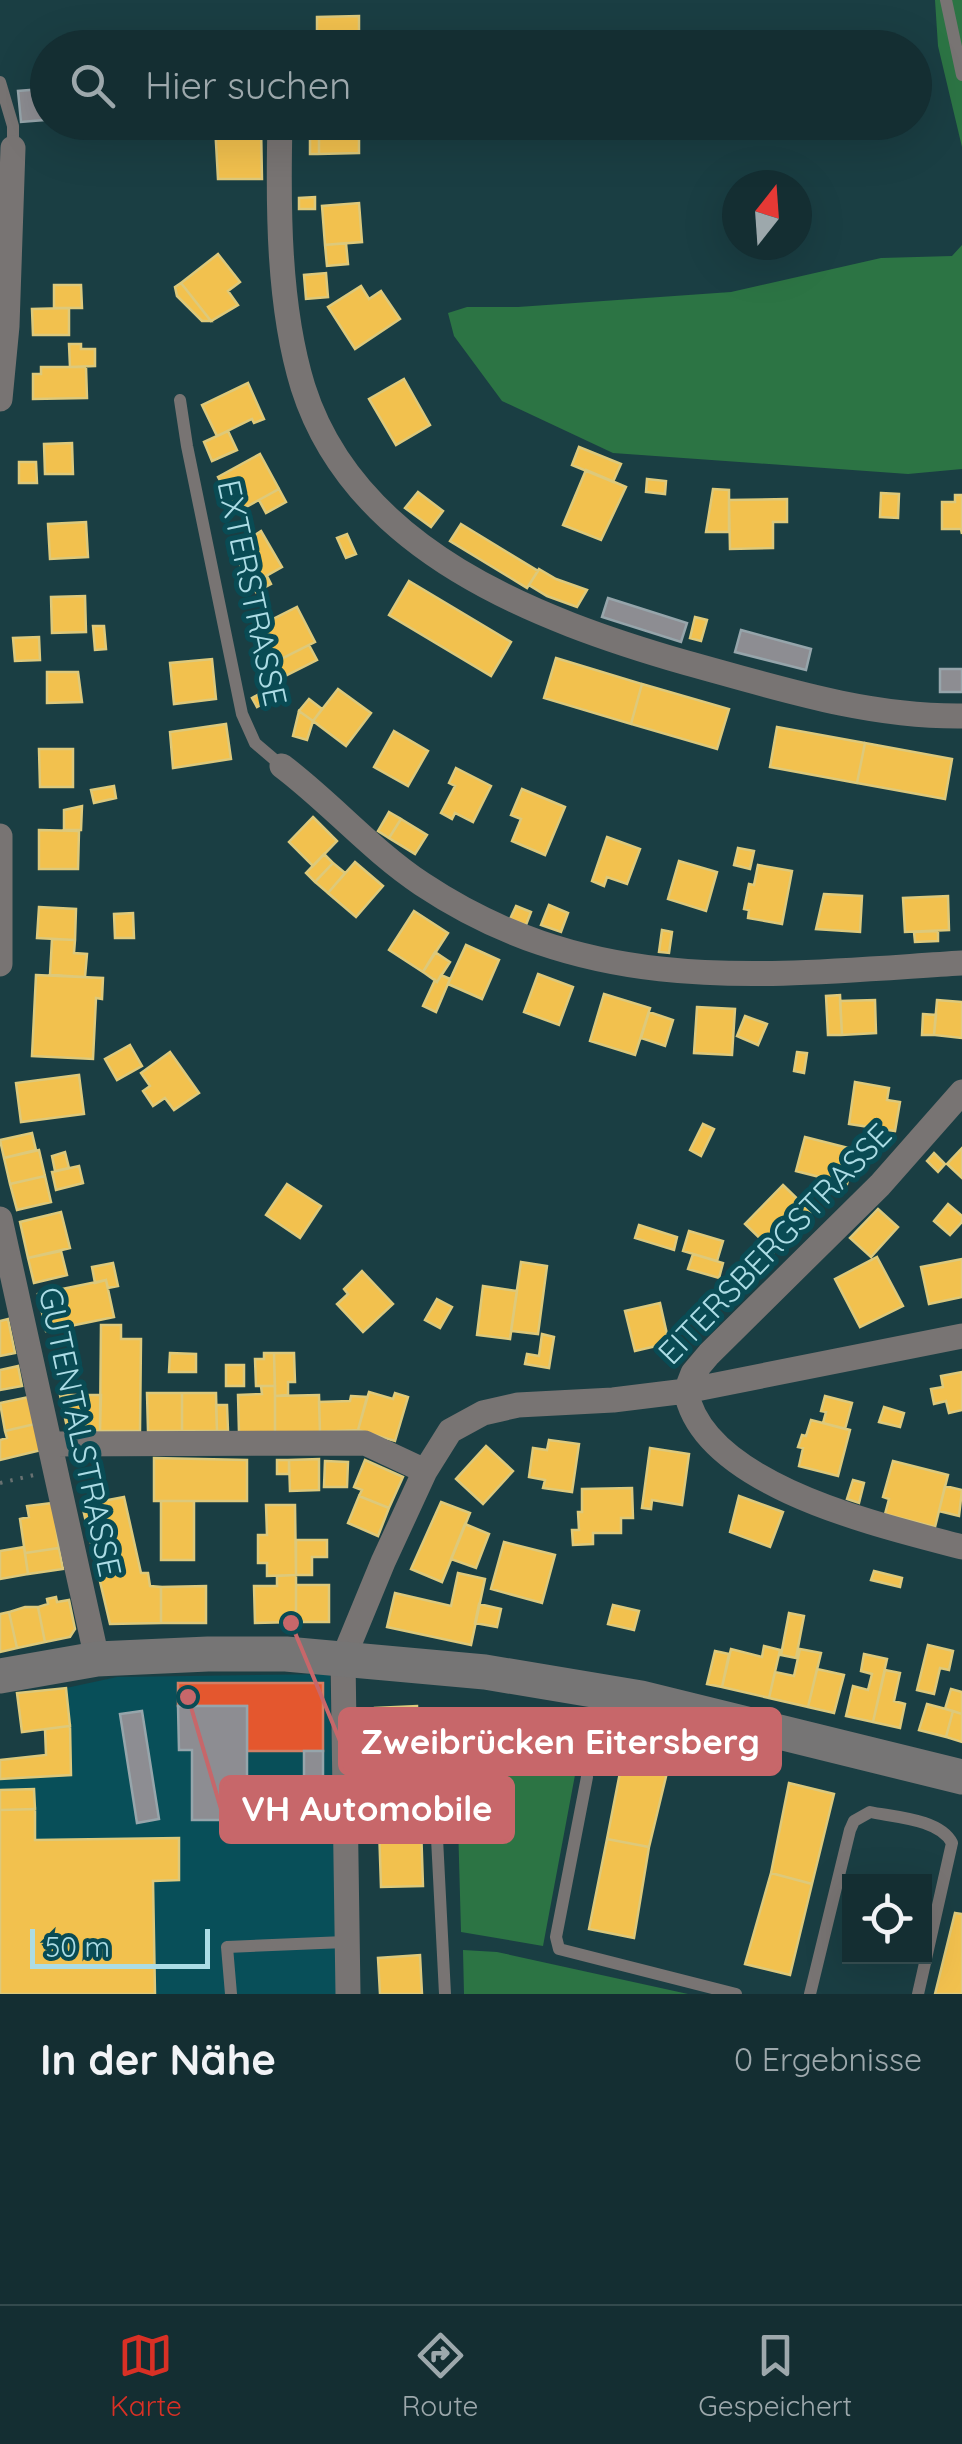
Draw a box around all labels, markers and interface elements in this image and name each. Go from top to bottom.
search box [30,30,932,140]
icon: search [65,58,120,113]
text: Hier suchen [145,61,351,109]
north arrow [722,170,812,260]
street label: EXTERSTRASSE [209,476,296,709]
street label: EITERSBERGSTRASSE [649,1115,899,1372]
street label: GUTENTALSTRASSE [31,1283,131,1580]
callout: Zweibrücken Eitersberg [340,1709,780,1774]
text: Zweibrücken Eitersberg [360,1719,760,1763]
callout: VH Automobile [221,1777,513,1842]
text: VH Automobile [241,1786,493,1830]
map controls [842,1874,932,1964]
button: locate [842,1874,932,1964]
scale bar [30,1924,210,1968]
text: 50 m [45,1929,110,1964]
text: In der Nähe [40,2033,276,2086]
text: 0 Ergebnisse [734,2039,922,2079]
tab: Karte [110,2328,182,2423]
tab: Route [402,2328,478,2423]
tab: Gespeichert [698,2328,852,2423]

